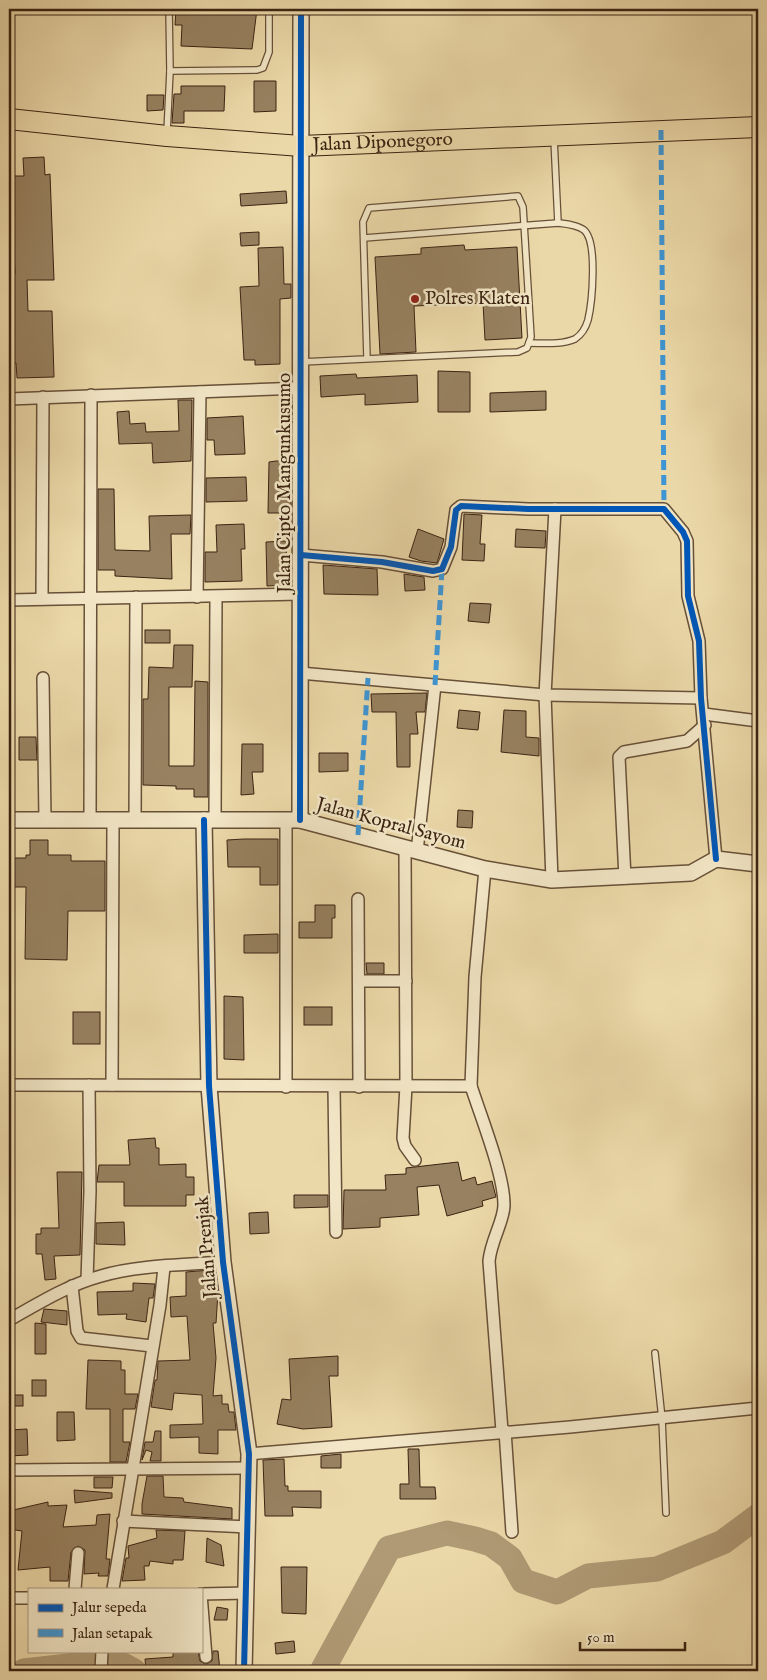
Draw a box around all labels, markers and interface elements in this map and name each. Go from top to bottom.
street label: Jalan Diponegoro [310,128,453,158]
place label: Polres Klaten [425,287,530,311]
marker: Polres Klaten [409,293,421,305]
street label: Jalan Cipto Mangunkusumo [273,373,297,595]
street label: Jalan Kopral Sayom [312,792,469,856]
street label: Jalan Prenjak [190,1194,224,1301]
legend [28,1588,202,1652]
text: Jalur sepeda [70,1598,147,1617]
scale bar [580,1620,684,1652]
text: Jalan setapak [70,1624,153,1643]
text: 50 m [587,1628,615,1647]

